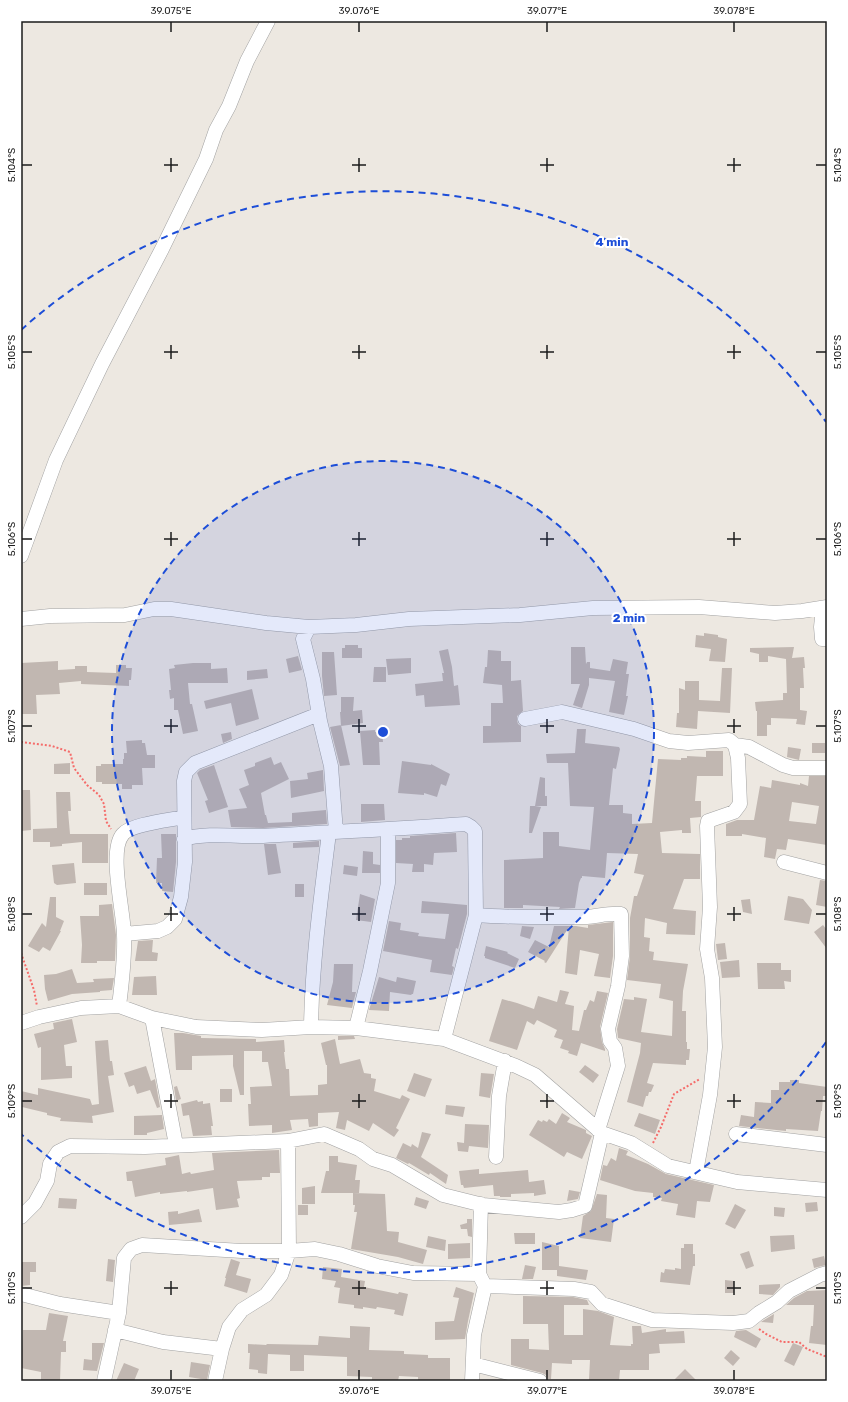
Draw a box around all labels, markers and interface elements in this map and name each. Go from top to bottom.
text: 39.075°E [150,5,192,17]
text: 39.076°E [339,5,379,17]
text: 39.077°E [527,5,567,17]
text: 39.078°E [713,5,755,17]
text: 5.104°S [6,148,18,182]
text: 5.104°S [832,148,844,182]
text: 4 min [596,235,629,249]
text: 5.105°S [6,335,18,369]
text: 5.105°S [832,335,844,369]
text: 5.106°S [6,522,18,556]
text: 5.106°S [832,522,844,556]
text: 2 min [613,611,646,625]
text: 5.107°S [6,709,18,743]
text: 5.107°S [832,709,844,743]
centre of rings [376,725,390,739]
text: 5.108°S [6,897,18,931]
text: 5.108°S [832,897,844,931]
text: 5.109°S [6,1084,18,1118]
text: 5.109°S [832,1084,844,1118]
text: 5.110°S [6,1272,18,1304]
text: 5.110°S [832,1272,844,1304]
text: 39.075°E [150,1385,192,1397]
text: 39.076°E [339,1385,379,1397]
text: 39.077°E [527,1385,567,1397]
text: 39.078°E [713,1385,755,1397]

